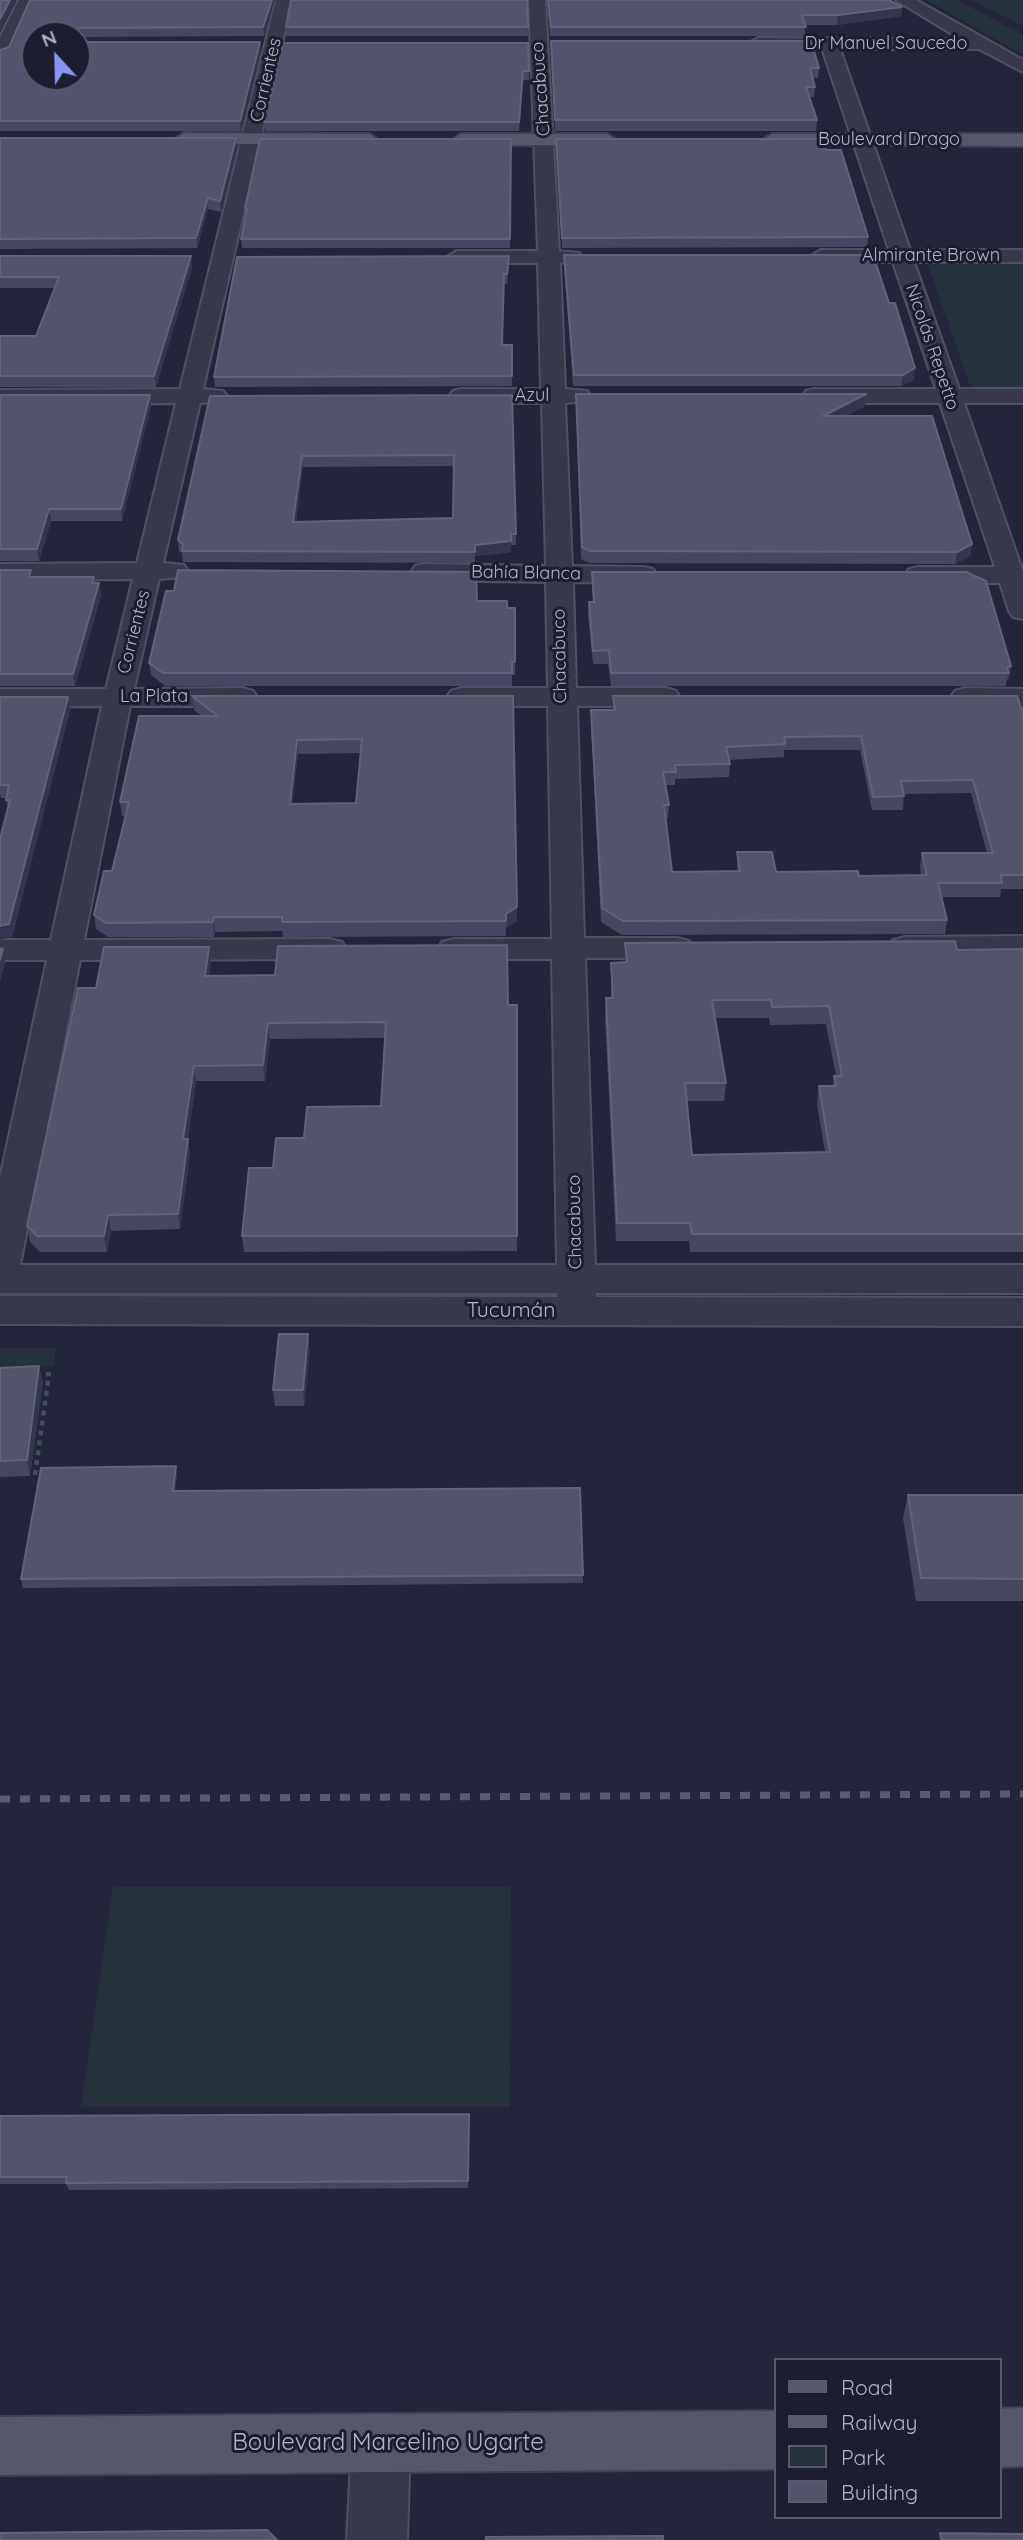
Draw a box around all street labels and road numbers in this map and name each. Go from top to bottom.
street label: Dr Manuel Saucedo [805,33,967,55]
street label: Corrientes [246,36,286,124]
street label: Chacabuco [527,41,555,137]
street label: Boulevard Drago [818,129,960,151]
street label: Almirante Brown [862,245,1000,267]
street label: Nicolás Repetto [900,281,964,413]
street label: Azul [515,385,549,407]
street label: Bahía Blanca [471,561,581,585]
street label: Corrientes [113,588,155,676]
street label: Chacabuco [548,609,572,703]
street label: La Plata [120,686,188,708]
street label: Chacabuco [563,1175,587,1269]
street label: Tucumán [467,1298,555,1324]
street label: Boulevard Marcelino Ugarte [232,2429,544,2457]

